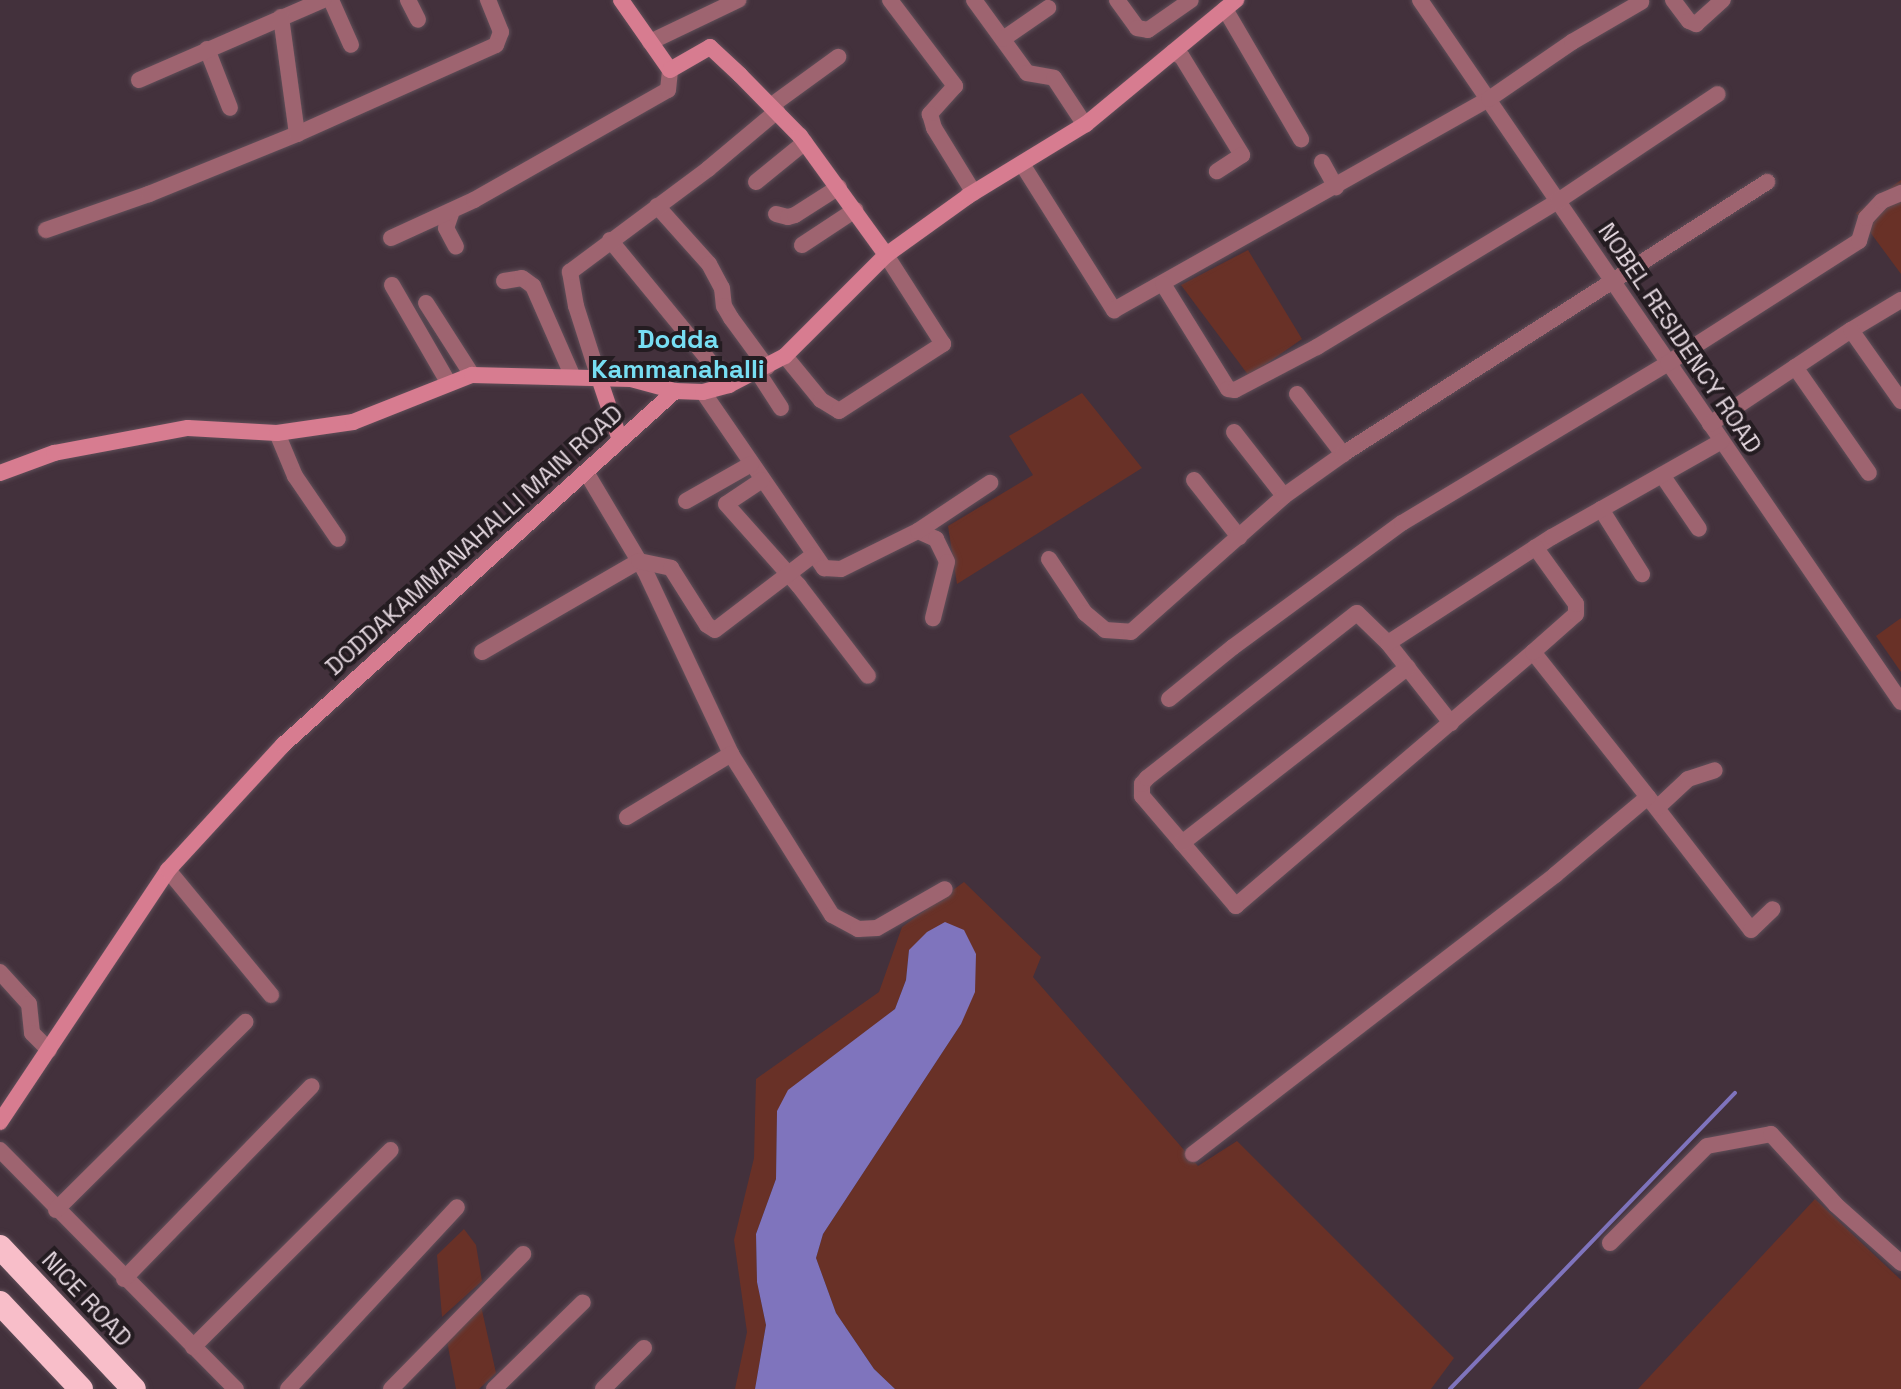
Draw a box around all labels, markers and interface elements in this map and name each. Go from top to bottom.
street label: NOBEL RESIDENCY ROAD [1592,217,1768,459]
district label: Dodda Kammanahalli [591,324,765,386]
street label: DODDAKAMMANAHALLI MAIN ROAD [319,399,629,681]
street label: NICE ROAD [36,1246,138,1352]

